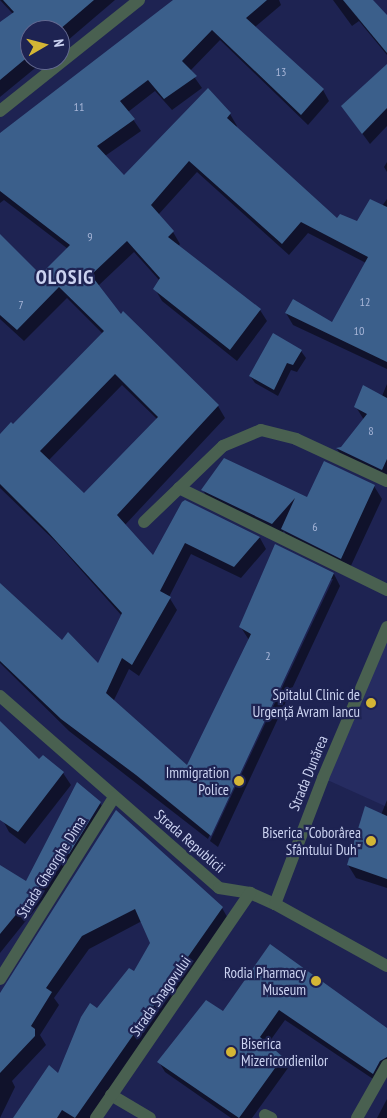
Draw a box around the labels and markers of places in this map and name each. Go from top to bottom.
place label: Spitalul Clinic de Urgență Avram Iancu [252,685,360,720]
marker: Spitalul Clinic de Urgență Avram Iancu [364,696,378,710]
place label: Immigration Police [166,763,229,798]
marker: Immigration Police [233,775,245,787]
place label: Biserica "Coborârea Sfântului Duh" [261,823,361,858]
marker: Biserica "Coborârea Sfântului Duh" [365,835,377,847]
place label: Rodia Pharmacy Museum [224,963,306,998]
marker: Rodia Pharmacy Museum [310,975,322,987]
place label: Biserica Mizericordienilor [241,1034,328,1069]
marker: Biserica Mizericordienilor [225,1046,237,1058]

